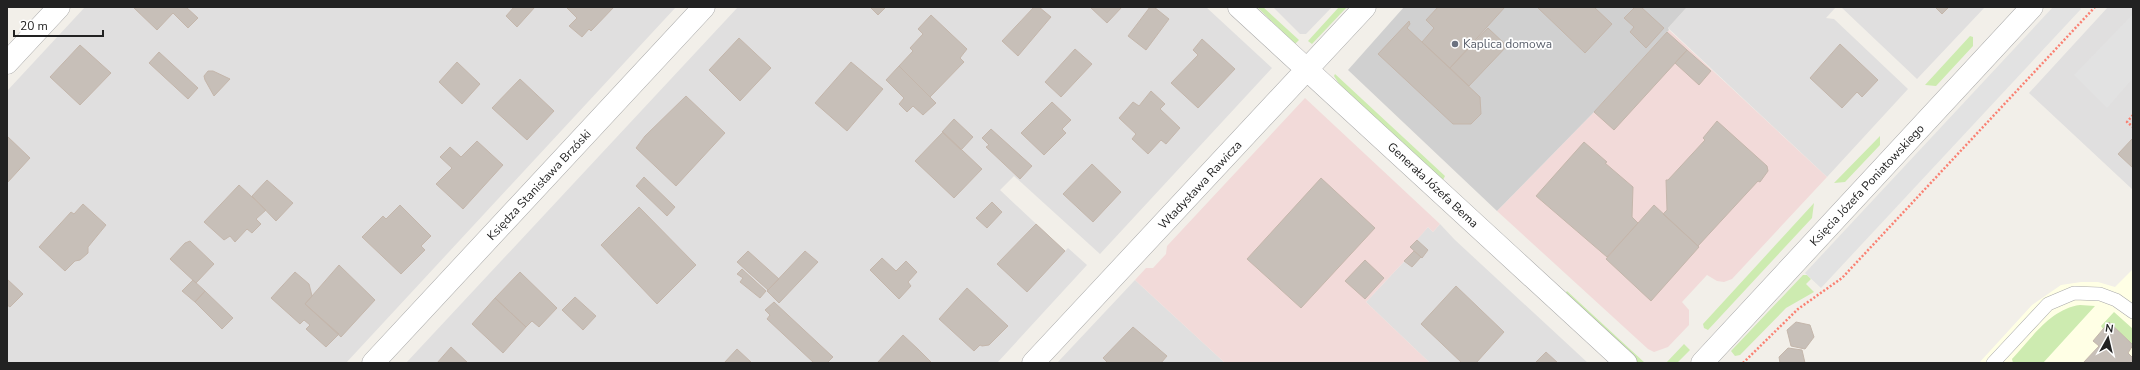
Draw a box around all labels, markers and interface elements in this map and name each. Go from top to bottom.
scale bar [14,12,103,38]
text: 20 m [20,18,48,34]
place label: Kaplica domowa [1463,36,1552,52]
marker: Kaplica domowa [1450,39,1460,49]
street label: Księcia Józefa Poniatowskiego [1806,120,1928,249]
street label: Księdza Stanisława Brzóski [483,126,595,244]
street label: Władysława Rawicza [1155,137,1245,233]
street label: Generała Józefa Bema [1384,139,1482,231]
north arrow [2088,318,2128,358]
text: N [2104,321,2114,337]

